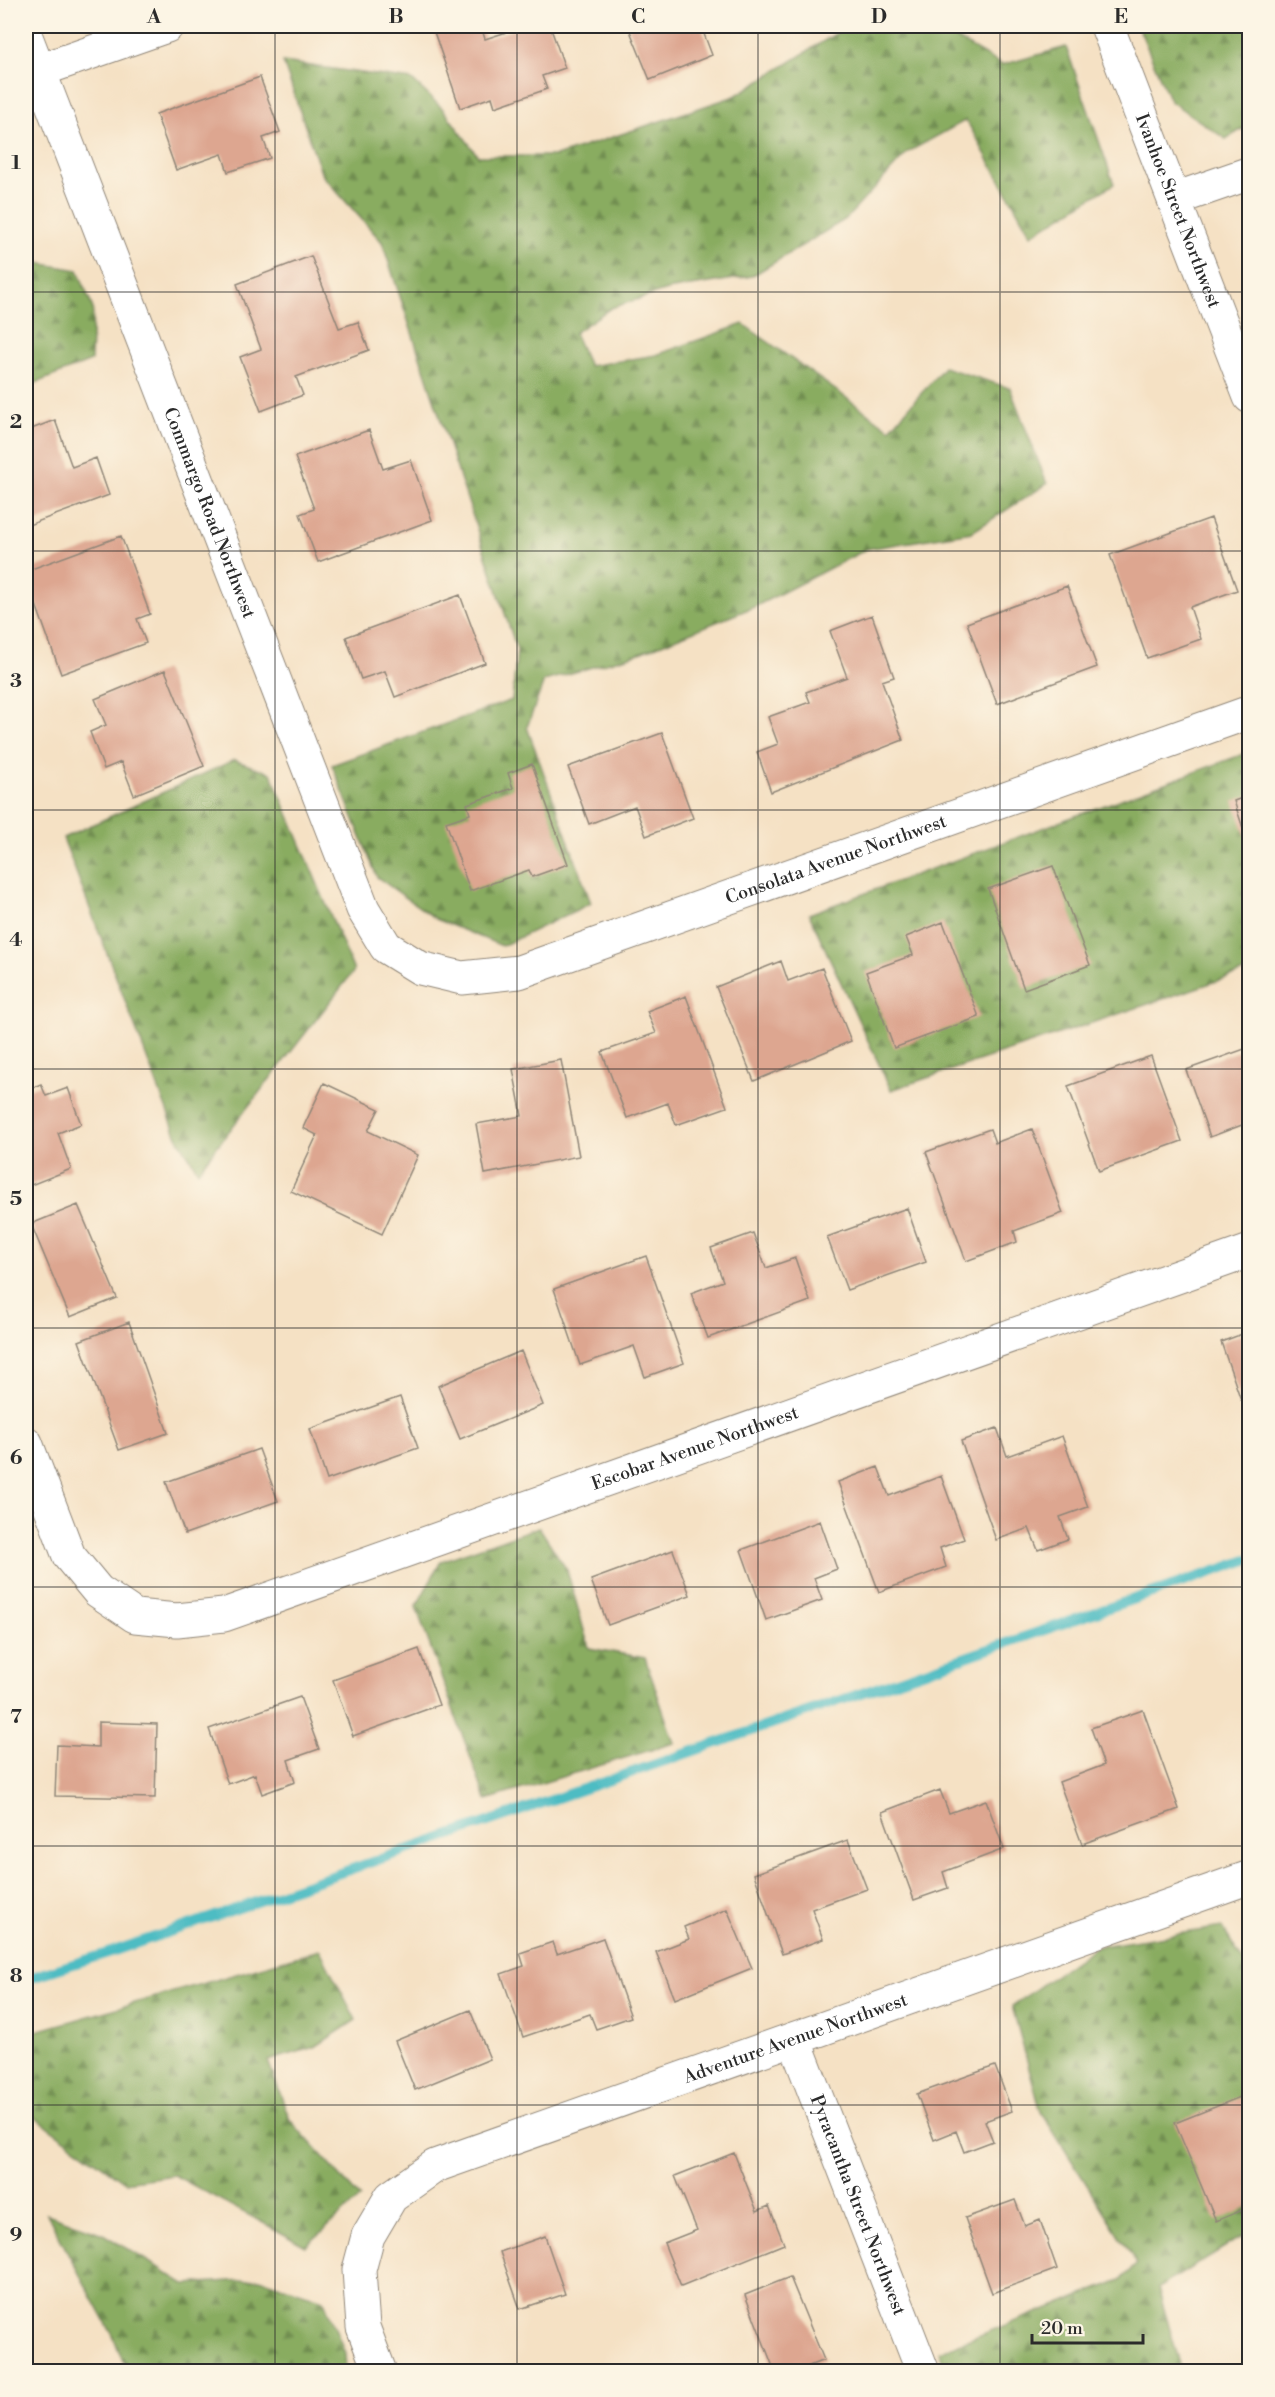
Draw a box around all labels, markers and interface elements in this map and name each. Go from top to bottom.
text: A [146,5,162,30]
text: B [388,5,404,30]
text: C [631,5,645,30]
text: D [871,5,887,30]
text: E [1114,5,1128,30]
street label: Ivanhoe Street Northwest [1130,110,1226,312]
text: 1 [11,151,21,176]
street label: Commargo Road Northwest [159,404,261,622]
text: 2 [10,410,22,435]
text: 3 [10,669,22,694]
street label: Consolata Avenue Northwest [722,809,950,909]
text: 4 [9,928,23,953]
text: 5 [10,1187,22,1212]
street label: Escobar Avenue Northwest [588,1400,802,1495]
text: 6 [10,1446,23,1471]
text: 7 [10,1705,22,1730]
text: 8 [10,1964,23,1989]
street label: Adventure Avenue Northwest [680,1988,911,2089]
street label: Pyracantha Street Northwest [805,2091,912,2319]
text: 9 [10,2223,22,2248]
scale bar [1032,2307,1143,2345]
text: 20 m [1041,2317,1083,2340]

